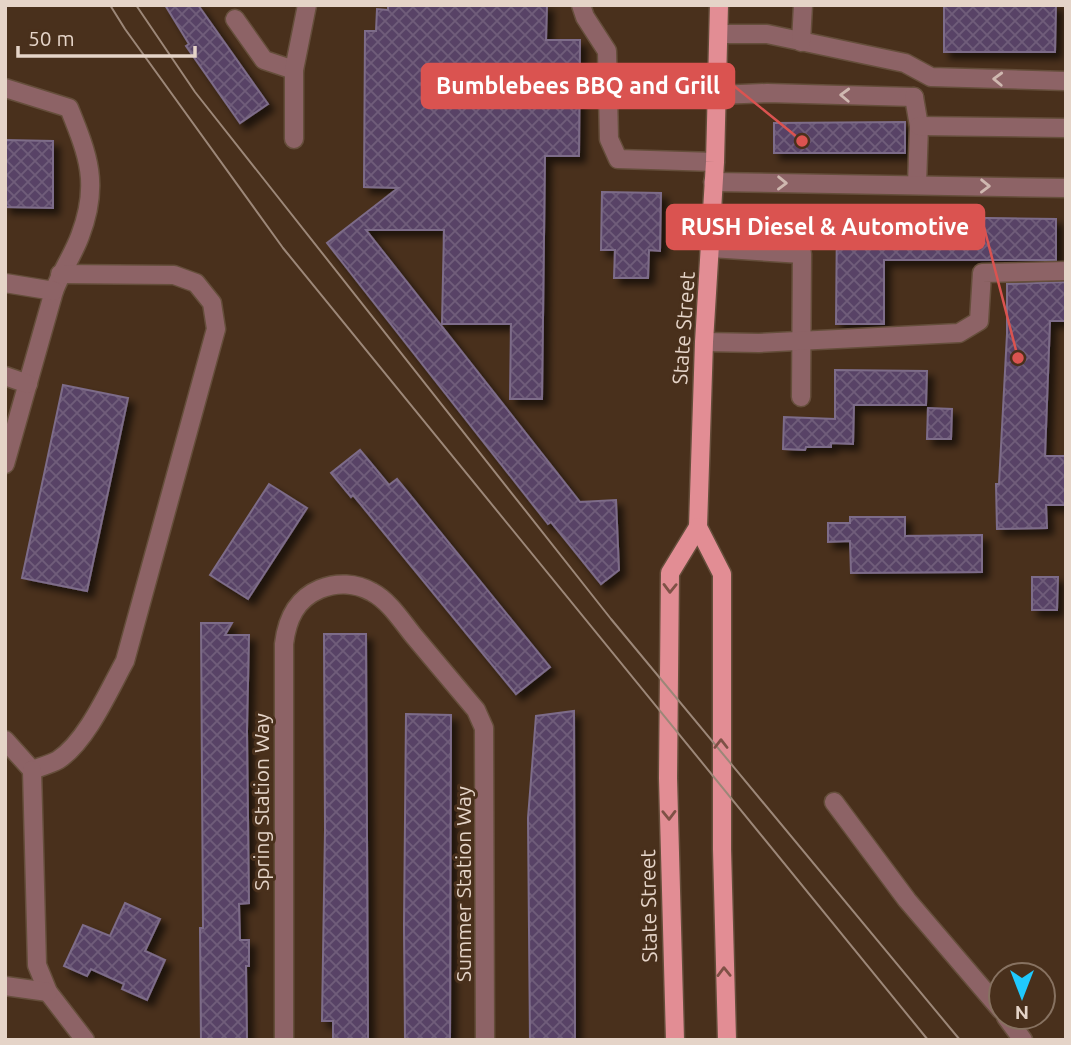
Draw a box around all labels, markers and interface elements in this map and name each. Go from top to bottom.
scale bar [18,14,194,58]
text: 50 m [28,26,75,50]
callout: Bumblebees BBQ and Grill [422,64,734,108]
one-way arrow [993,72,1004,87]
text: Bumblebees BBQ and Grill [436,73,720,98]
one-way arrow [840,88,851,103]
one-way arrow [777,175,787,191]
one-way arrow [980,178,991,194]
callout: RUSH Diesel & Automotive [667,205,984,249]
text: RUSH Diesel & Automotive [681,214,969,239]
street label: State Street [667,271,699,385]
one-way arrow [662,583,678,593]
street label: Spring Station Way [249,713,273,891]
one-way arrow [713,738,729,749]
street label: Summer Station Way [451,786,475,982]
one-way arrow [661,810,677,821]
street label: State Street [635,849,661,963]
north arrow [987,961,1057,1031]
one-way arrow [717,966,732,977]
text: N [1015,1002,1029,1024]

